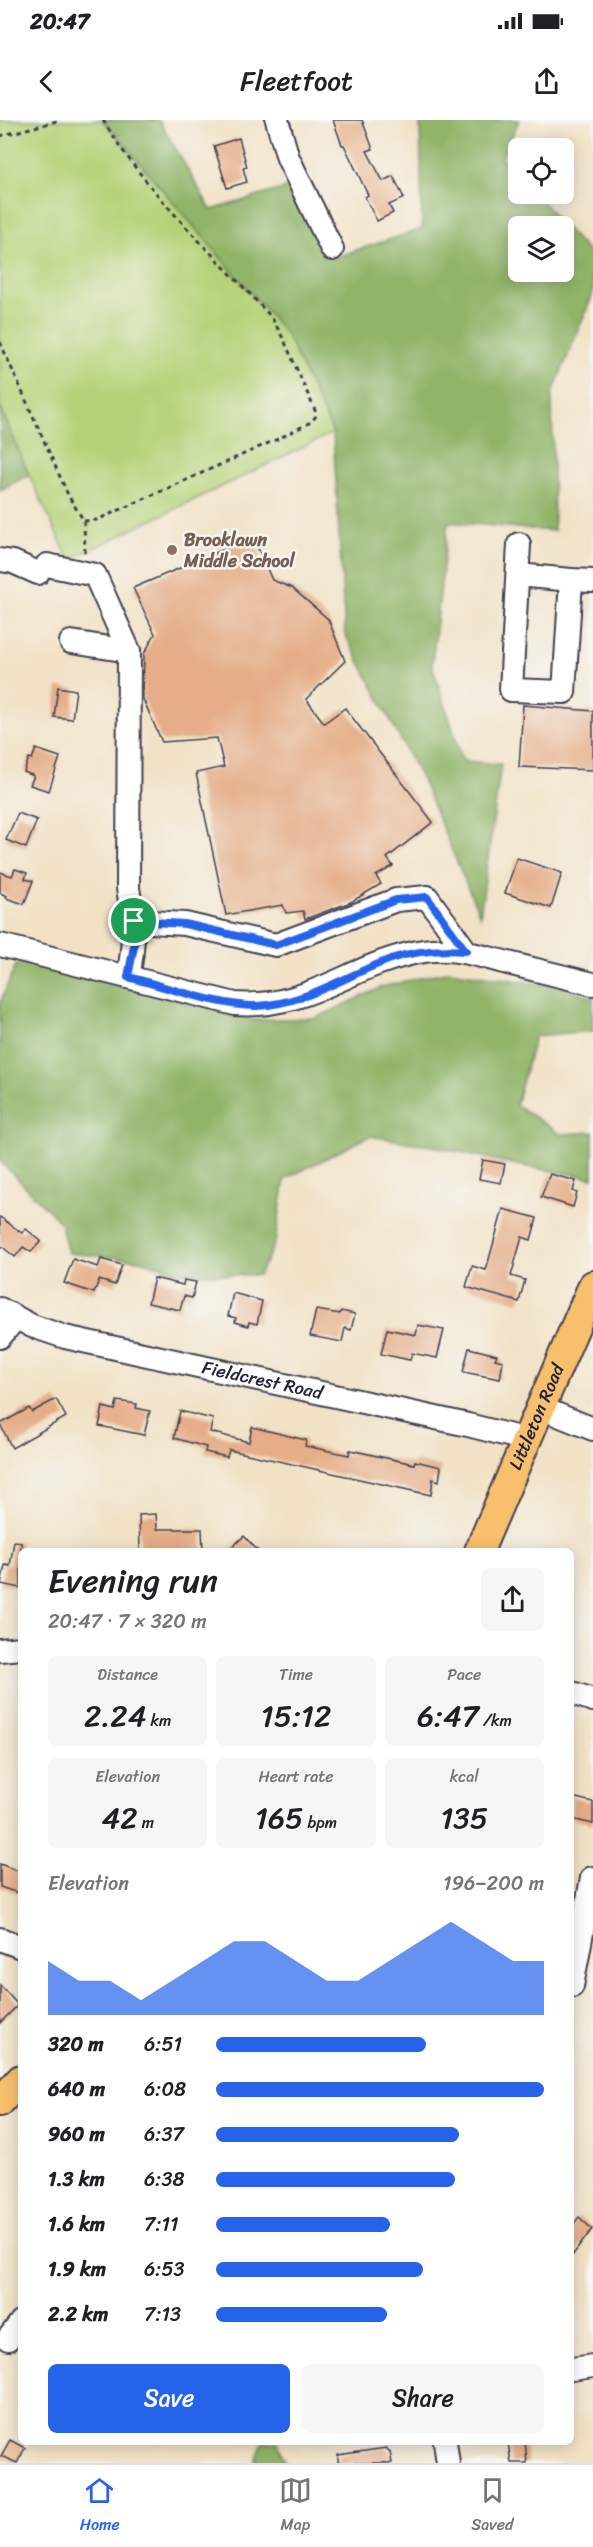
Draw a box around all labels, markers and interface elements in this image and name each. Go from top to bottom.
text: 20:47 [30,2,90,41]
text: Fleetfoot [240,57,353,105]
icon: back [30,65,63,98]
icon: share [530,65,563,98]
map controls [508,138,574,282]
button: locate [508,138,574,204]
button: layers [508,216,574,282]
place label: Brooklawn Middle School [183,524,295,577]
marker: Brooklawn Middle School [165,543,179,557]
pin [108,895,159,946]
icon: arrive [117,904,150,937]
street label: Fieldcrest Road [199,1351,327,1409]
street label: Littleton Road [500,1357,574,1475]
text: Evening run [48,1552,218,1610]
button: share [481,1568,544,1631]
text: 20:47 · 7 × 320 m [48,1604,207,1639]
text: Distance [97,1660,158,1689]
text: Time [279,1660,313,1689]
text: Pace [447,1660,481,1689]
text: 2.24 [84,1689,146,1743]
text: 15:12 [261,1689,331,1743]
text: 6:47 [417,1689,479,1743]
text: km [146,1706,171,1735]
text: /km [479,1706,512,1735]
text: Elevation [95,1762,160,1791]
text: Heart rate [258,1762,334,1791]
text: kcal [450,1762,479,1791]
text: 42 [101,1791,137,1845]
text: 165 [255,1791,303,1845]
text: 135 [440,1791,488,1845]
text: m [137,1808,154,1837]
text: bpm [303,1808,337,1837]
text: Elevation [48,1866,129,1901]
text: 196–200 m [443,1866,544,1901]
text: 320 m [48,2027,104,2062]
text: 6:51 [144,2027,182,2062]
text: 640 m [48,2072,105,2107]
text: 6:08 [144,2072,186,2107]
text: 960 m [48,2117,105,2152]
text: 6:37 [144,2117,184,2152]
text: 1.3 km [48,2162,105,2197]
text: 6:38 [144,2162,184,2197]
text: 1.6 km [48,2207,105,2242]
text: 7:11 [144,2207,179,2242]
text: 1.9 km [48,2252,106,2287]
text: 6:53 [144,2252,185,2287]
text: 2.2 km [48,2297,108,2332]
text: 7:13 [144,2297,181,2332]
button: Save [48,2364,290,2433]
button: Share [302,2364,544,2433]
tab: Home [80,2474,120,2539]
tab: Map [279,2474,312,2539]
tab: Saved [471,2474,513,2539]

